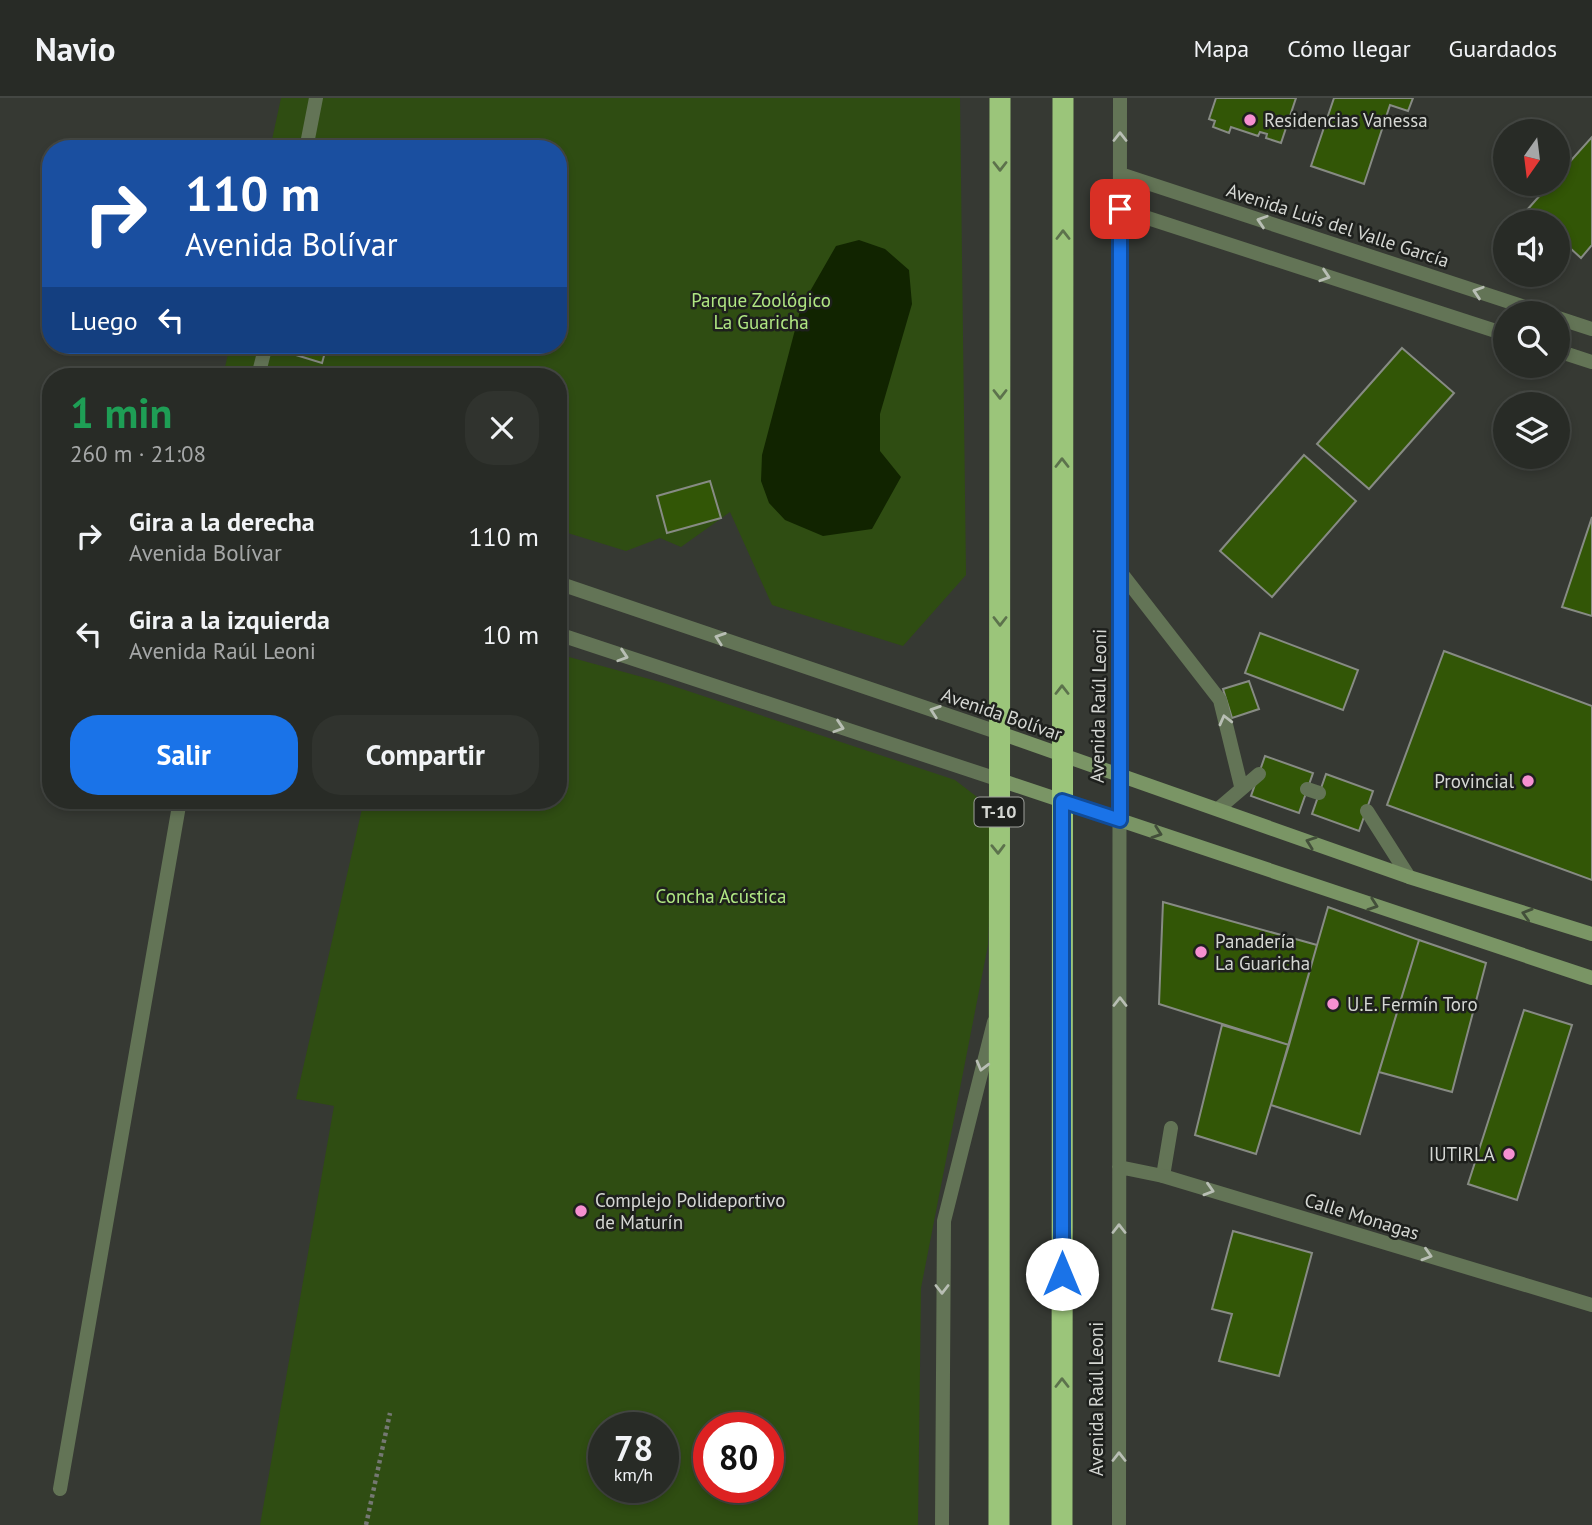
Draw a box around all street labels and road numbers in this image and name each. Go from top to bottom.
street label: Avenida Luis del Valle García [1224,178,1452,272]
street label: Avenida Raúl Leoni [1085,629,1111,783]
street label: Avenida Bolívar [938,682,1066,746]
road number: T-10 [974,798,1024,826]
street label: Calle Monagas [1302,1187,1422,1245]
street label: Avenida Raúl Leoni [1084,1322,1108,1476]

